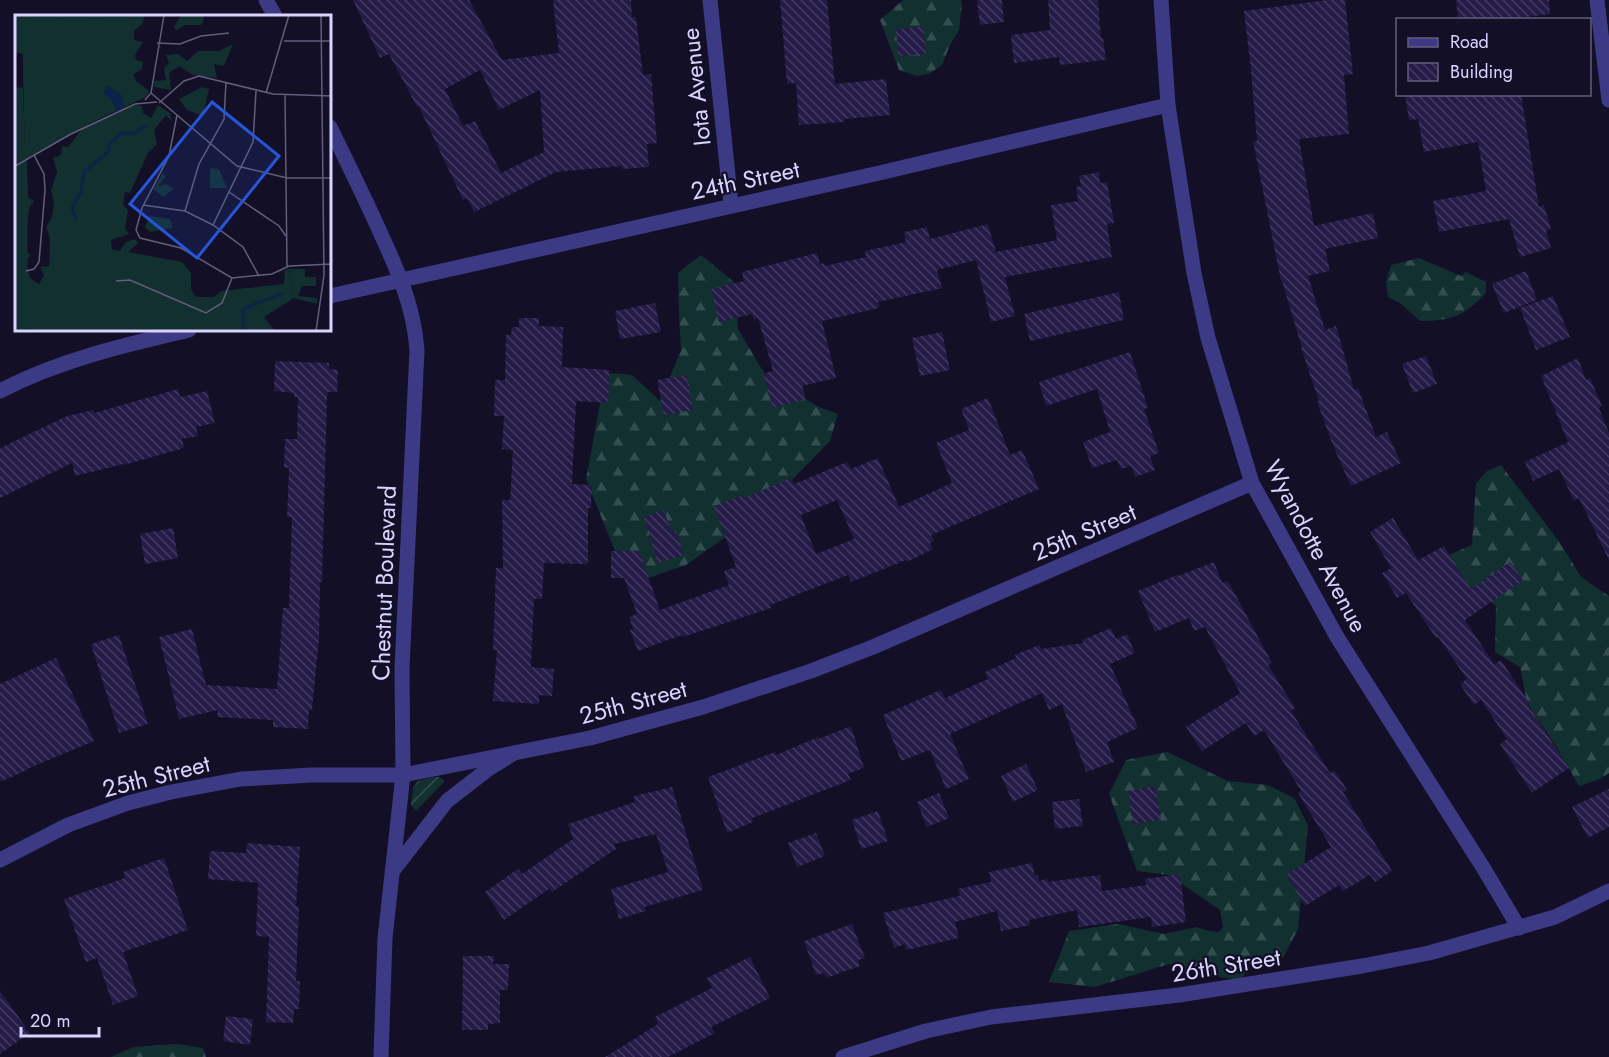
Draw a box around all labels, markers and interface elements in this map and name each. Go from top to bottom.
inset map [15,15,332,332]
legend [1396,18,1591,96]
street label: Iota Avenue [672,26,720,148]
text: Road [1450,29,1489,55]
text: Building [1450,59,1513,85]
street label: 24th Street [687,151,803,209]
street label: Wyandotte Avenue [1256,453,1376,639]
street label: Chestnut Boulevard [363,485,405,681]
street label: 25th Street [1027,494,1142,570]
street label: 25th Street [575,671,691,733]
street label: 25th Street [98,746,214,806]
street label: 26th Street [1169,939,1283,991]
scale bar [21,1000,99,1038]
text: 20 m [30,1008,70,1034]

